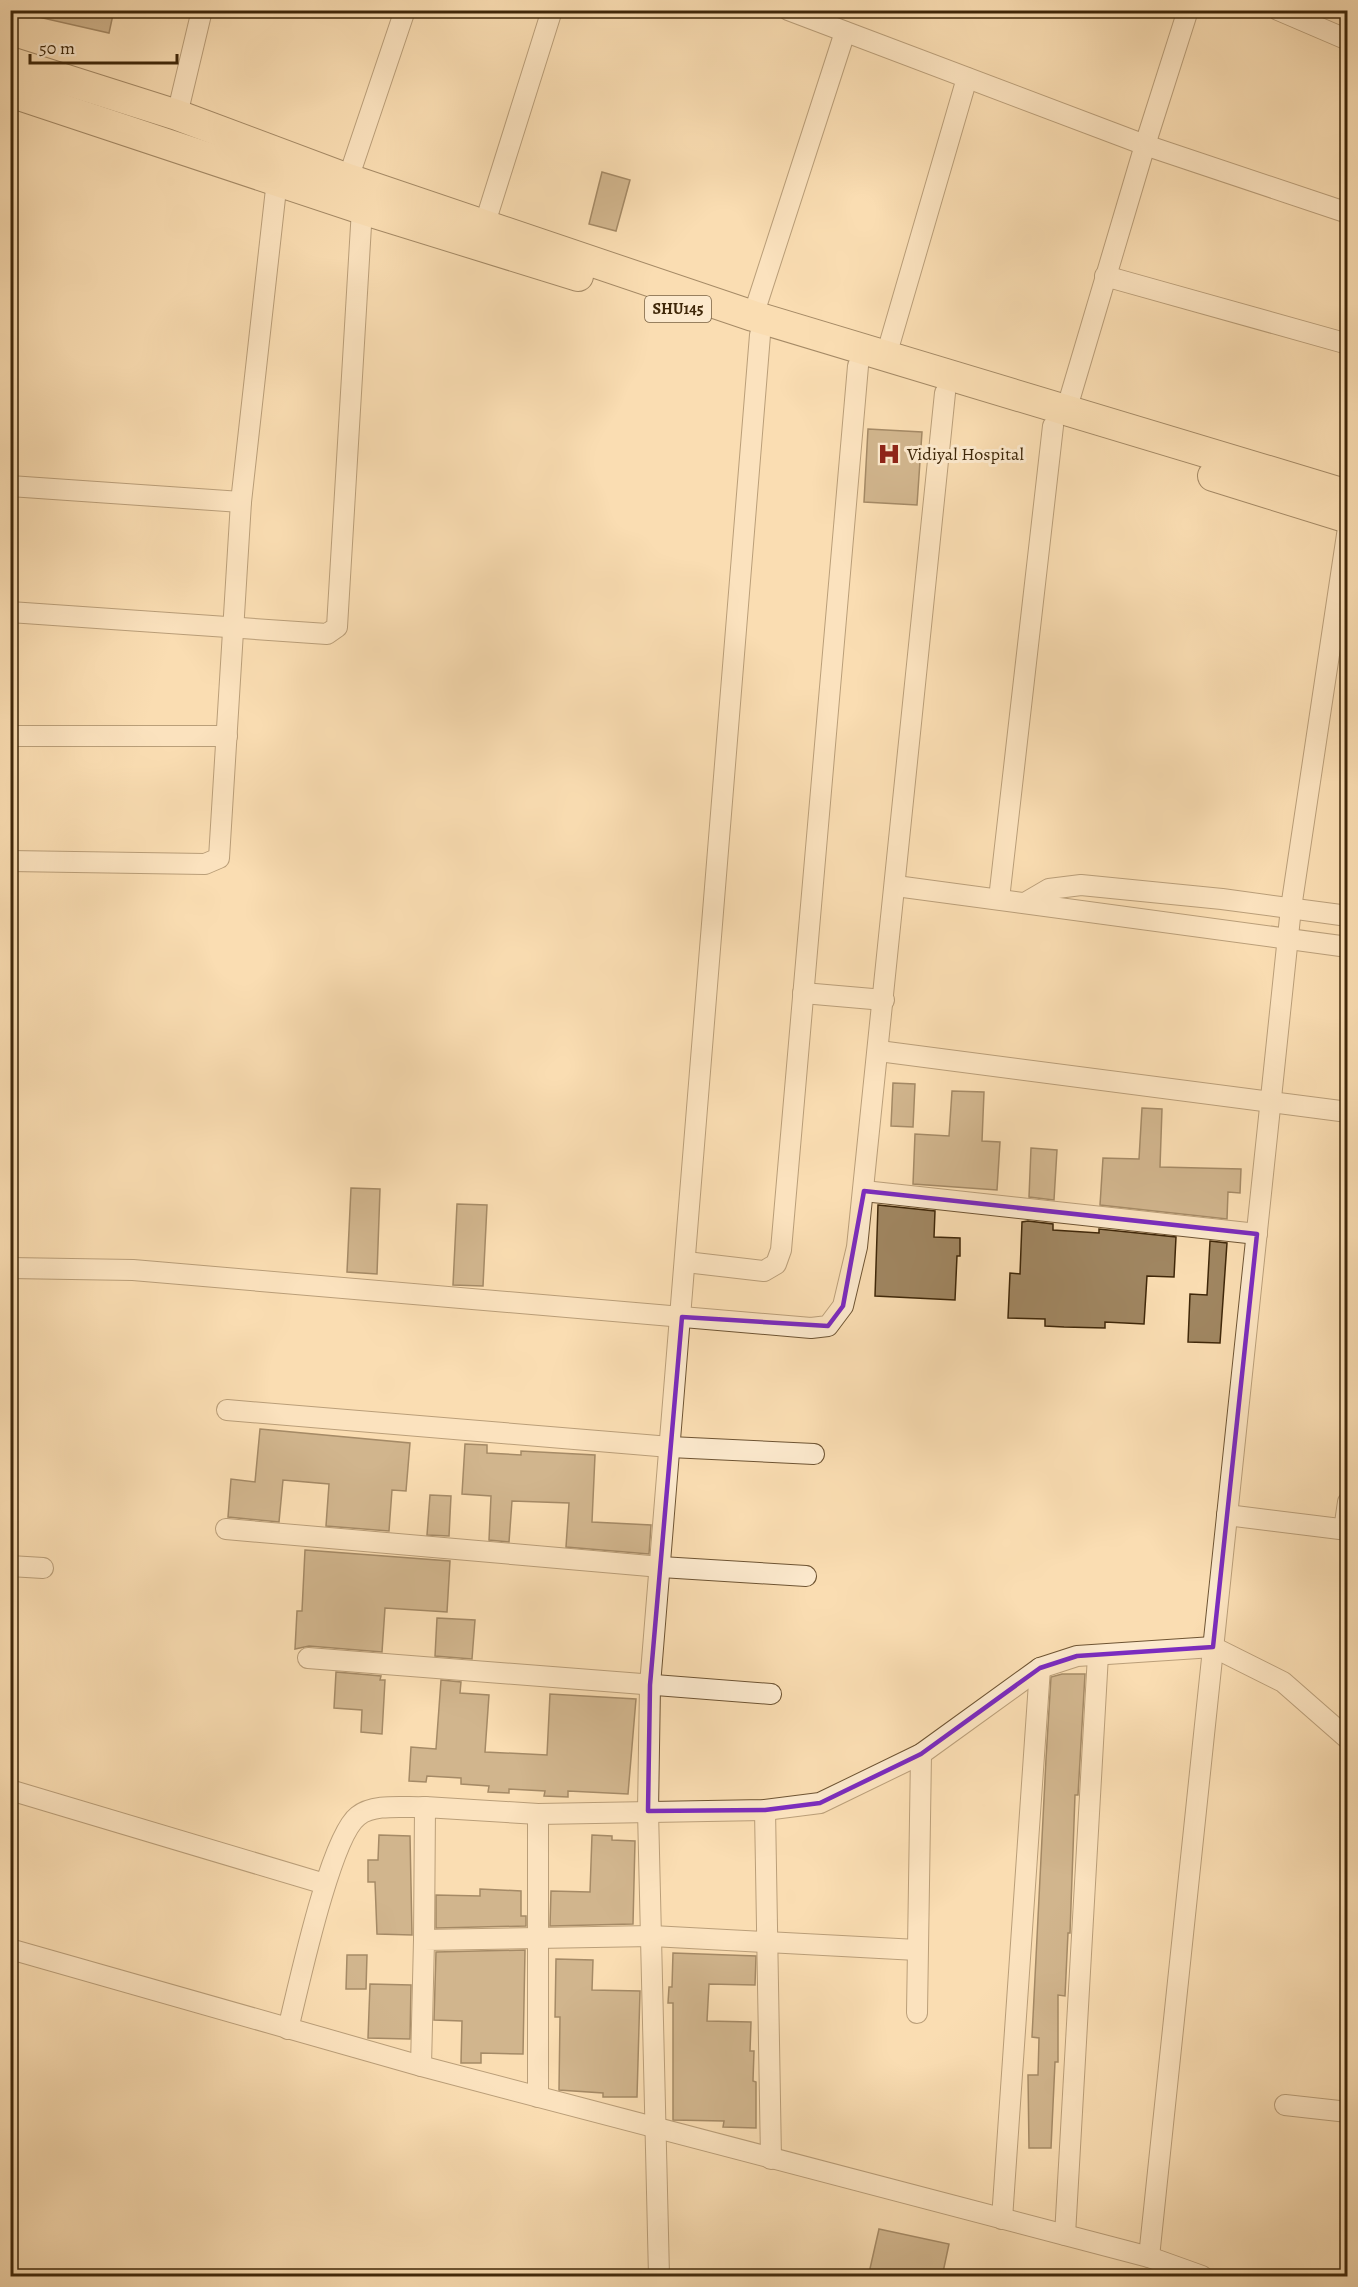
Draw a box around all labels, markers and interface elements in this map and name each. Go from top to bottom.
scale bar [30,27,177,65]
text: 50 m [39,36,75,60]
road number: SHU145 [645,296,711,322]
hospital icon: Vidiyal Hospital [876,441,902,467]
place label: Vidiyal Hospital [906,442,1024,466]

